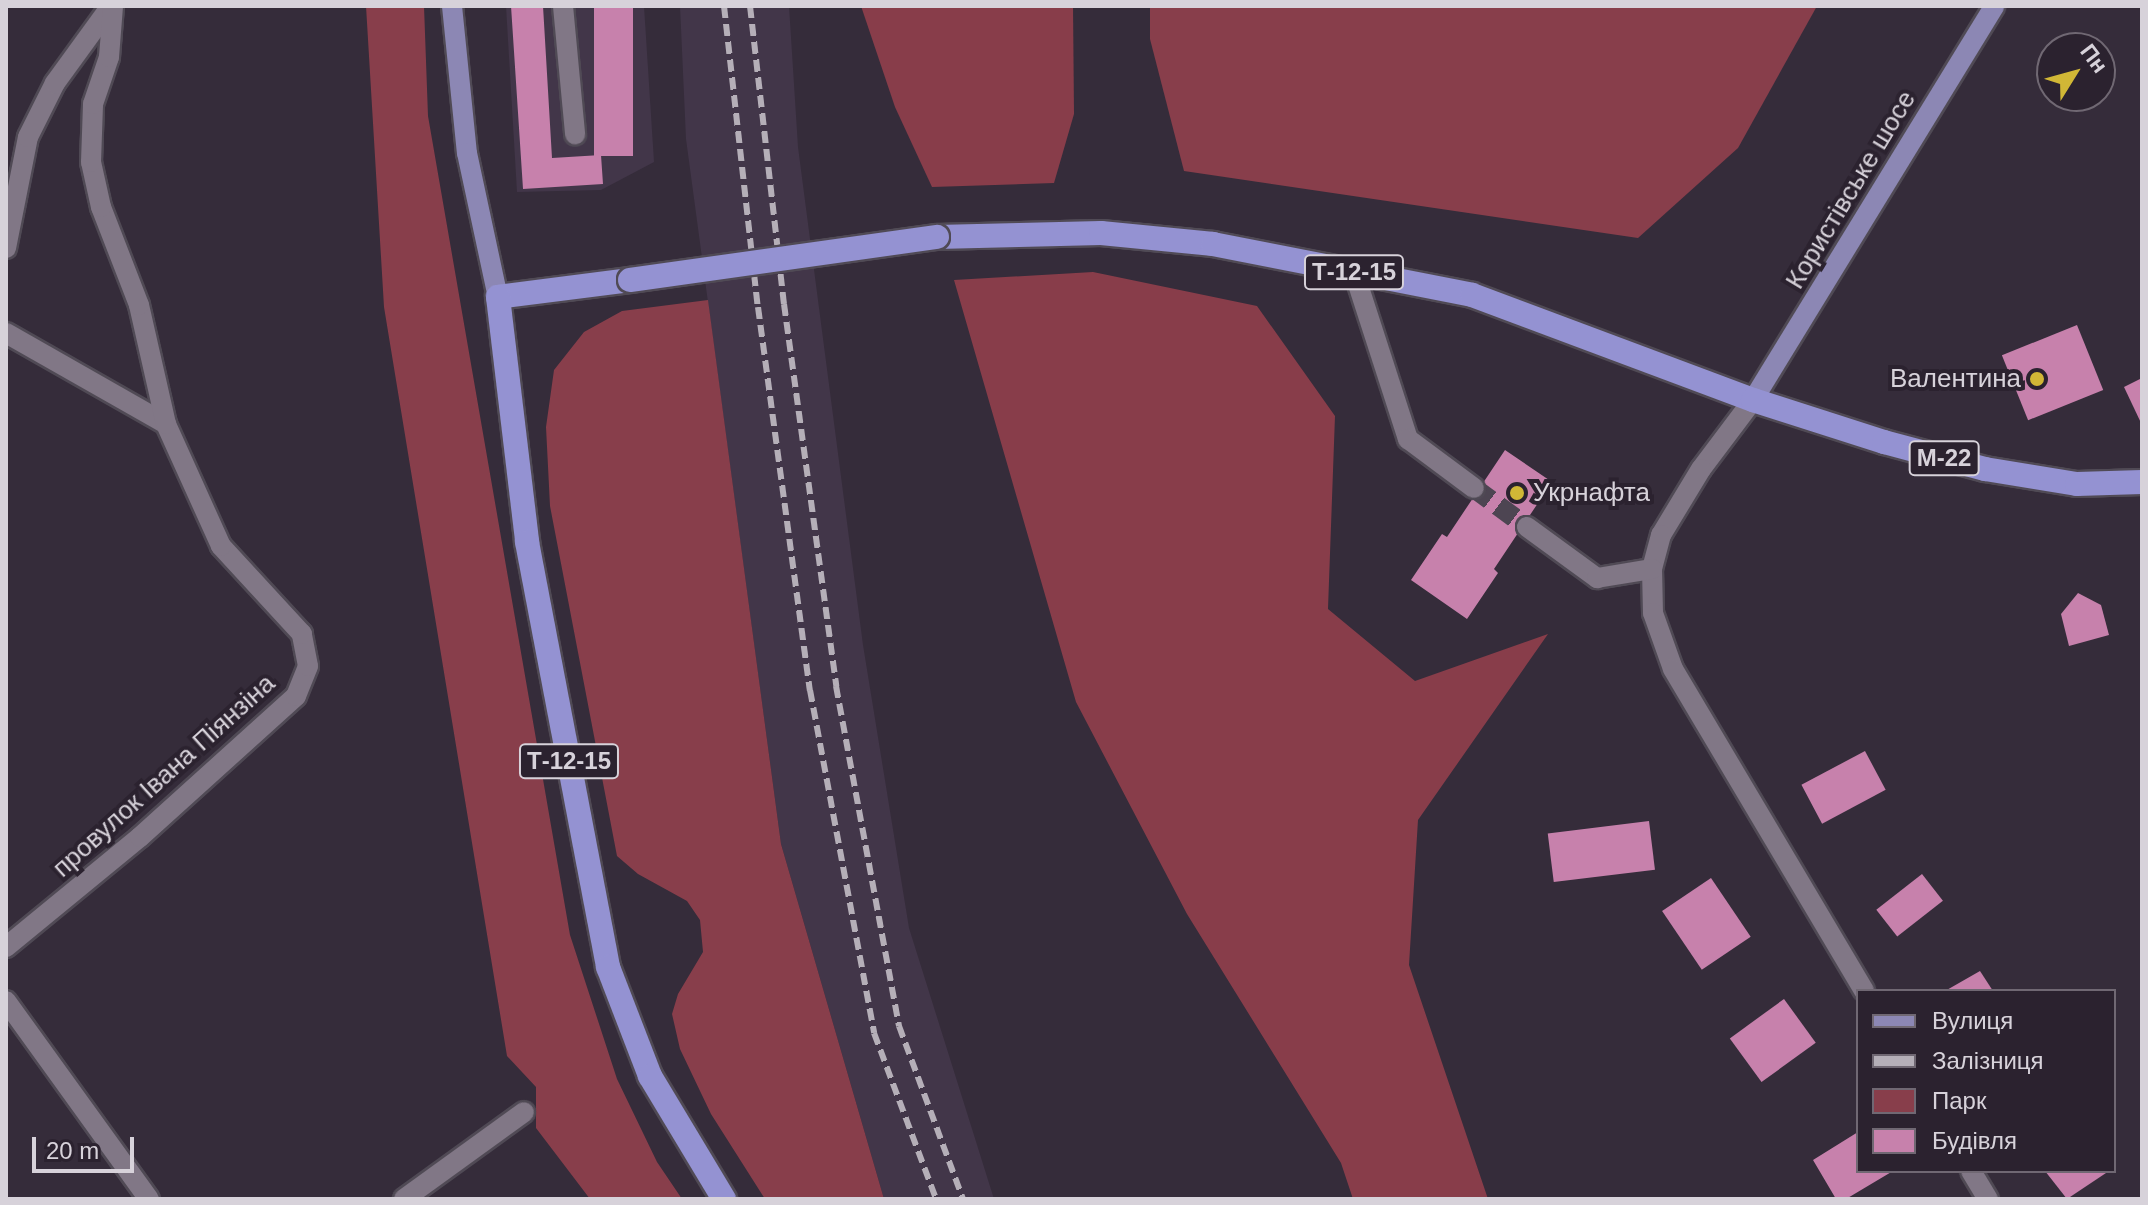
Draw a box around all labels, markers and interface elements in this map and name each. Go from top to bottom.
north arrow [2036,32,2116,112]
text: Пн [2075,39,2113,78]
street label: Користівське шосе [1780,85,1922,295]
road number: Т-12-15 [1302,252,1406,292]
place label: Валентина [1890,363,2021,395]
marker: Валентина [2028,370,2046,388]
road number: М-22 [1908,438,1980,478]
place label: Укрнафта [1533,477,1650,509]
marker: Укрнафта [1508,484,1526,502]
street label: провулок Івана Піянзіна [47,668,281,884]
road number: Т-12-15 [517,741,621,781]
legend [1856,989,2116,1173]
text: Вулиця [1932,1007,2013,1034]
text: Залізниця [1932,1047,2044,1074]
text: Парк [1932,1087,1986,1114]
scale bar [36,1121,138,1171]
text: Будівля [1932,1127,2017,1154]
text: 20 m [46,1137,99,1164]

